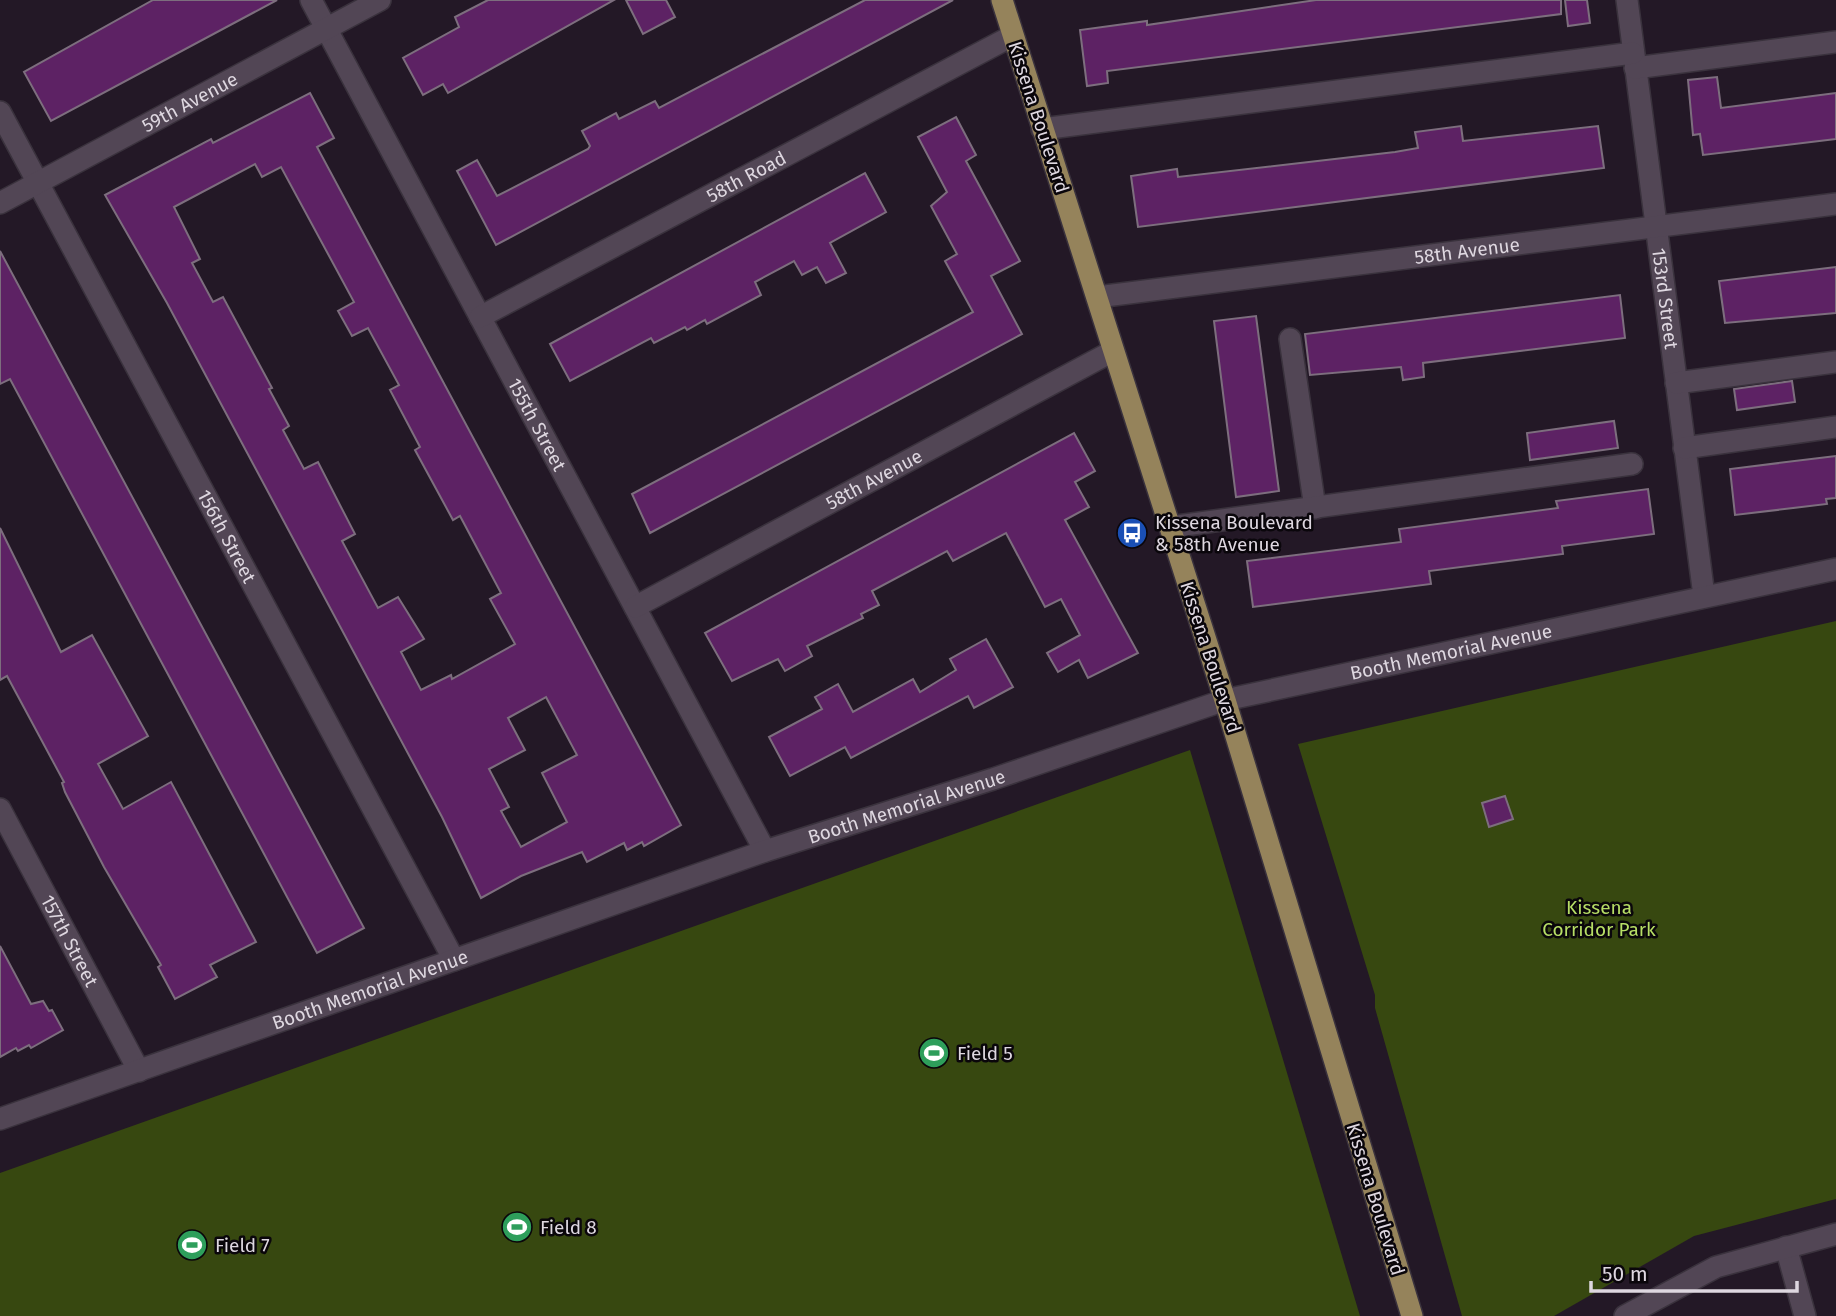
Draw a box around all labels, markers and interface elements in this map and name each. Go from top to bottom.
street label: Kissena Boulevard [1003,38,1074,196]
street label: 59th Avenue [138,67,242,137]
street label: 58th Road [703,146,790,207]
street label: 58th Avenue [1413,233,1521,269]
street label: 153rd Street [1647,247,1683,351]
street label: 155th Street [503,374,571,475]
street label: 58th Avenue [822,444,926,515]
street label: 156th Street [192,486,261,587]
place label: Kissena Boulevard & 58th Avenue [1155,511,1313,556]
bus stop icon: Kissena Boulevard & 58th Avenue [1115,516,1149,550]
street label: Kissena Boulevard [1175,578,1246,736]
street label: Booth Memorial Avenue [1348,619,1554,685]
street label: Booth Memorial Avenue [805,765,1009,849]
street label: 157th Street [36,891,103,991]
park label: Kissena Corridor Park [1542,896,1656,941]
street label: Booth Memorial Avenue [269,945,471,1035]
sports icon: Field 5 [917,1036,951,1070]
place label: Field 5 [957,1042,1013,1065]
street label: Kissena Boulevard [1341,1120,1410,1278]
sports icon: Field 8 [500,1210,534,1244]
place label: Field 8 [540,1216,597,1239]
sports icon: Field 7 [175,1228,209,1262]
place label: Field 7 [215,1234,270,1257]
scale bar [1591,1250,1798,1294]
text: 50 m [1602,1261,1648,1287]

